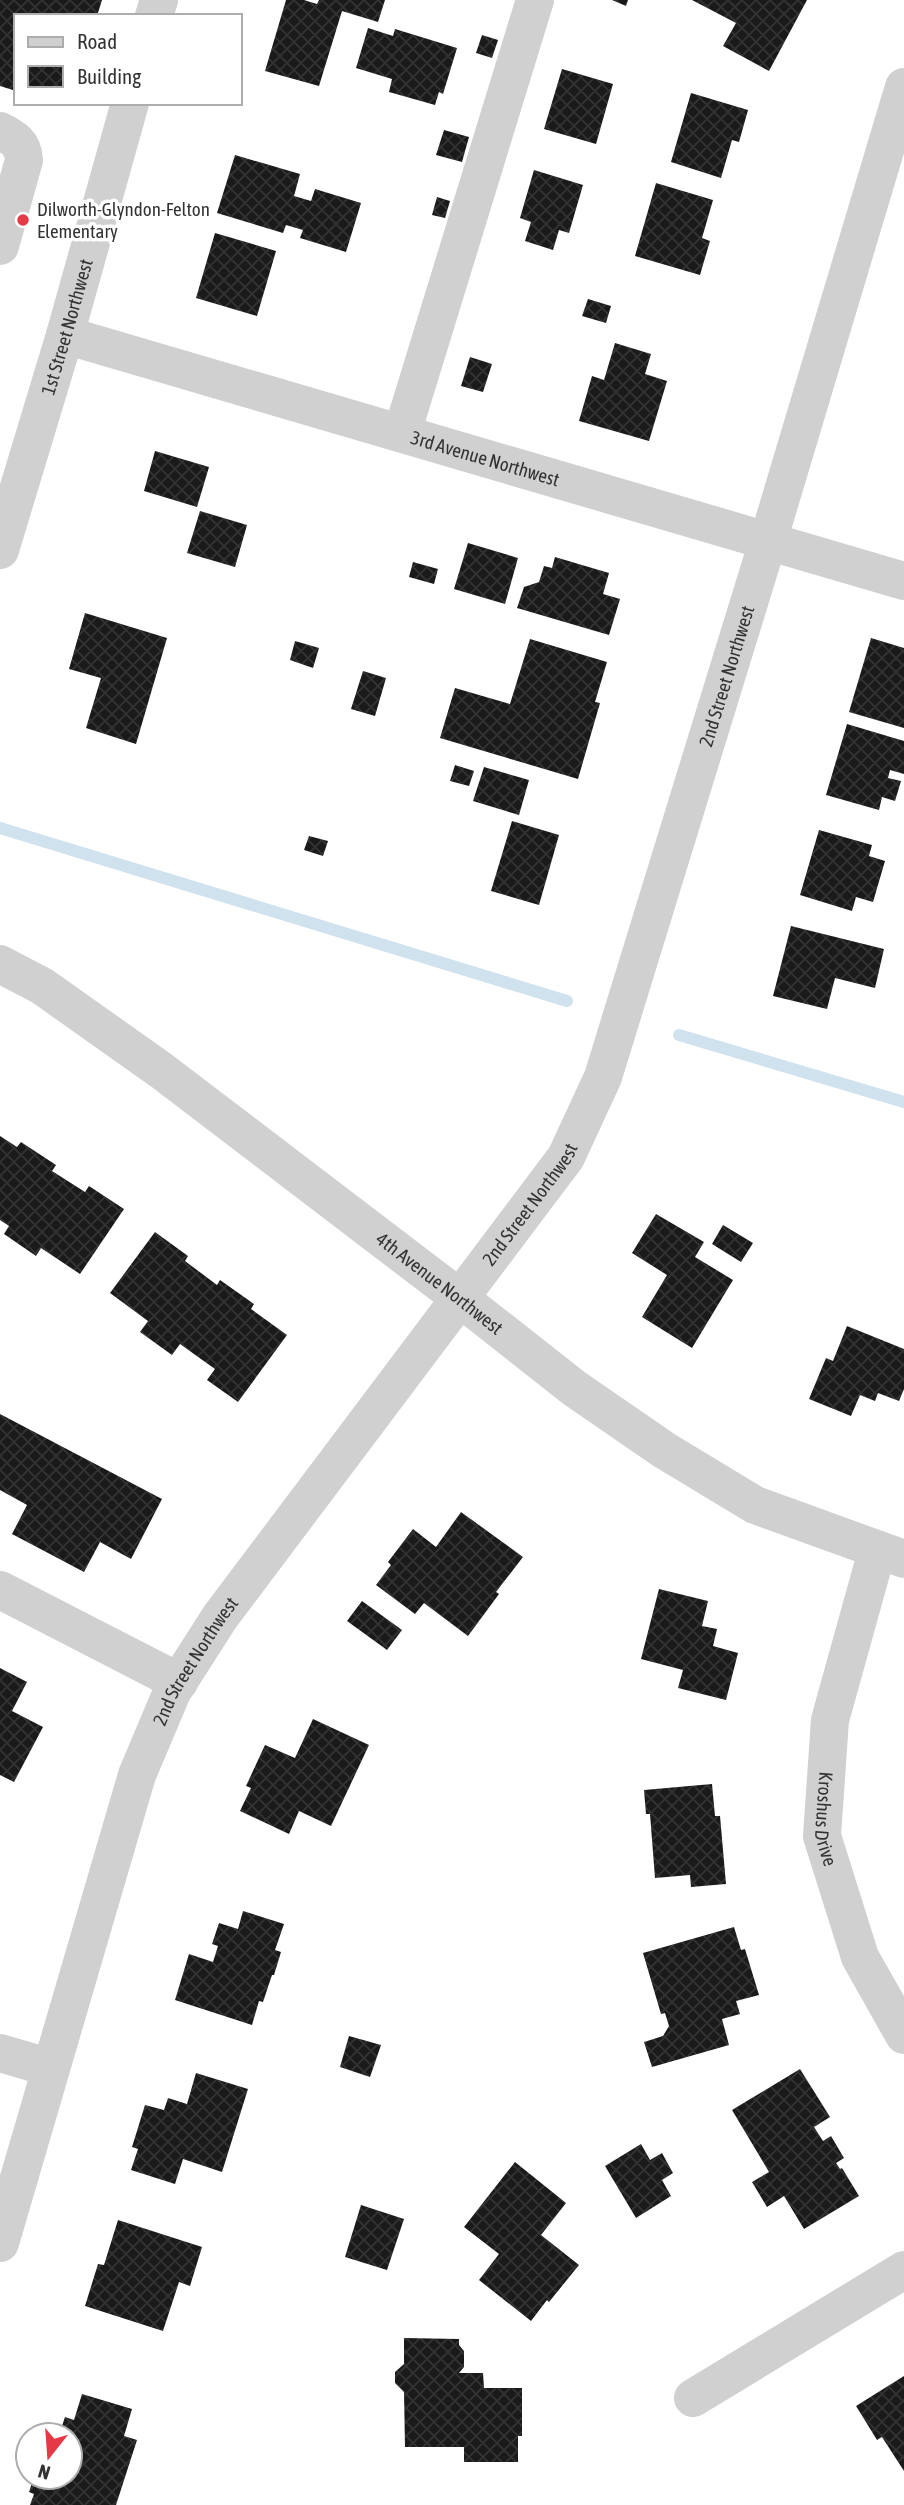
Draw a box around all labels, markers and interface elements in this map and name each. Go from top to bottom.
legend [14,14,242,105]
text: Road [77,29,117,53]
text: Building [77,64,141,88]
place label: Dilworth-Glyndon-Felton Elementary [37,198,210,242]
marker: Dilworth-Glyndon-Felton Elementary [15,212,31,228]
street label: 1st Street Northwest [37,256,97,397]
street label: 3rd Avenue Northwest [408,426,562,490]
street label: 2nd Street Northwest [694,603,758,749]
street label: 2nd Street Northwest [478,1140,582,1270]
street label: 4th Avenue Northwest [372,1228,507,1339]
street label: 2nd Street Northwest [148,1592,242,1728]
street label: Kroshus Drive [811,1771,842,1869]
north arrow [14,2421,84,2491]
text: N [35,2460,53,2484]

